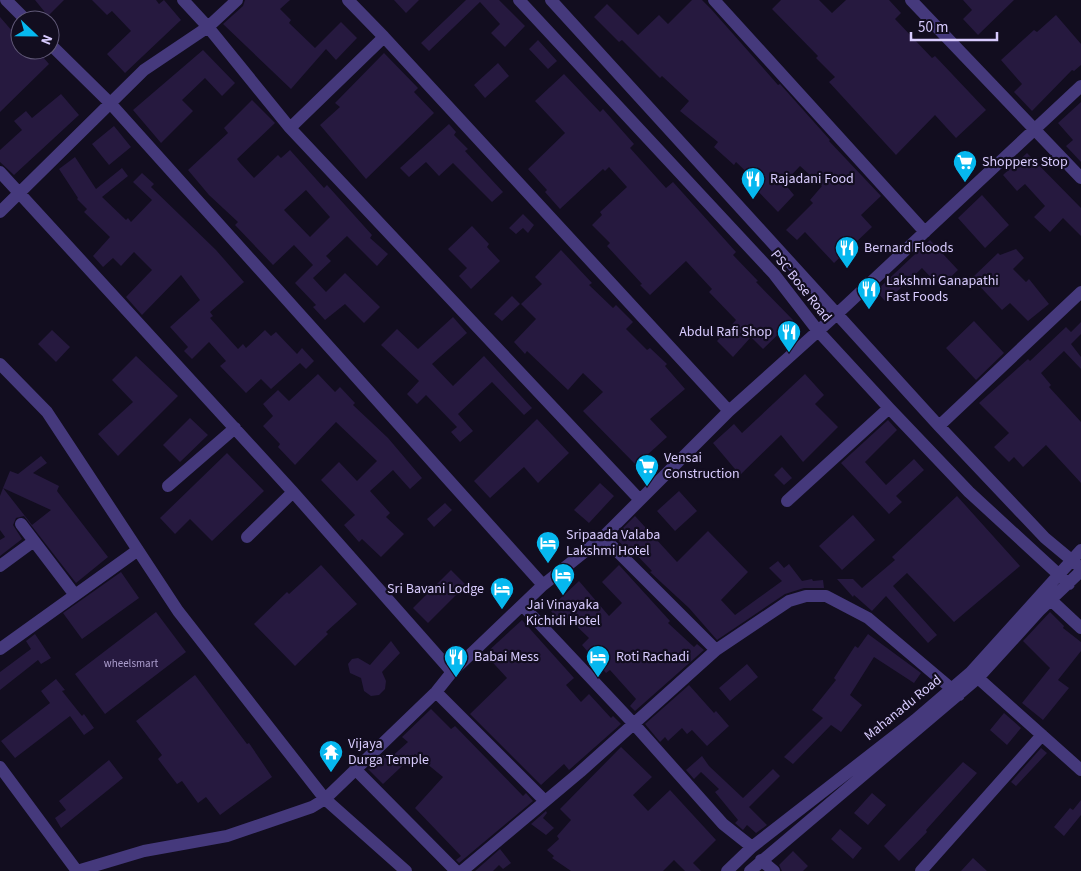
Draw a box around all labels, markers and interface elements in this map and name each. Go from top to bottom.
north arrow [10,10,60,60]
scale bar [911,10,997,42]
text: 50 m [918,17,948,38]
text: N [35,31,57,48]
supermarket icon: Shoppers Stop [952,149,978,183]
place label: Shoppers Stop [982,152,1068,172]
restaurant icon: Rajadani Food [740,166,766,200]
place label: Rajadani Food [770,169,854,189]
restaurant icon: Bernard Floods [834,235,860,269]
place label: Bernard Floods [864,238,953,258]
street label: PSC Bose Road [766,246,836,326]
place label: Lakshmi Ganapathi Fast Foods [886,271,999,307]
restaurant icon: Lakshmi Ganapathi Fast Foods [856,276,882,310]
restaurant icon: Abdul Rafi Shop [776,319,802,353]
place label: Abdul Rafi Shop [679,322,772,342]
place label: Vensai Construction [664,448,740,484]
supermarket icon: Vensai Construction [634,453,660,487]
place label: Sripaada Valaba Lakshmi Hotel [566,525,660,561]
hotel icon: Sripaada Valaba Lakshmi Hotel [535,530,561,564]
hotel icon: Jai Vinayaka Kichidi Hotel [550,562,576,596]
hotel icon: Sri Bavani Lodge [489,576,515,610]
place label: Sri Bavani Lodge [387,579,484,599]
place label: Jai Vinayaka Kichidi Hotel [526,595,601,631]
restaurant icon: Babai Mess [443,644,469,678]
hotel icon: Roti Rachadi [585,644,611,678]
place label: Babai Mess [474,647,539,667]
place label: Roti Rachadi [616,647,689,667]
house number: wheelsmart [104,656,158,671]
street label: Mahanadu Road [860,670,946,746]
place label: Vijaya Durga Temple [348,734,429,770]
temple icon: Vijaya Durga Temple [318,739,344,773]

